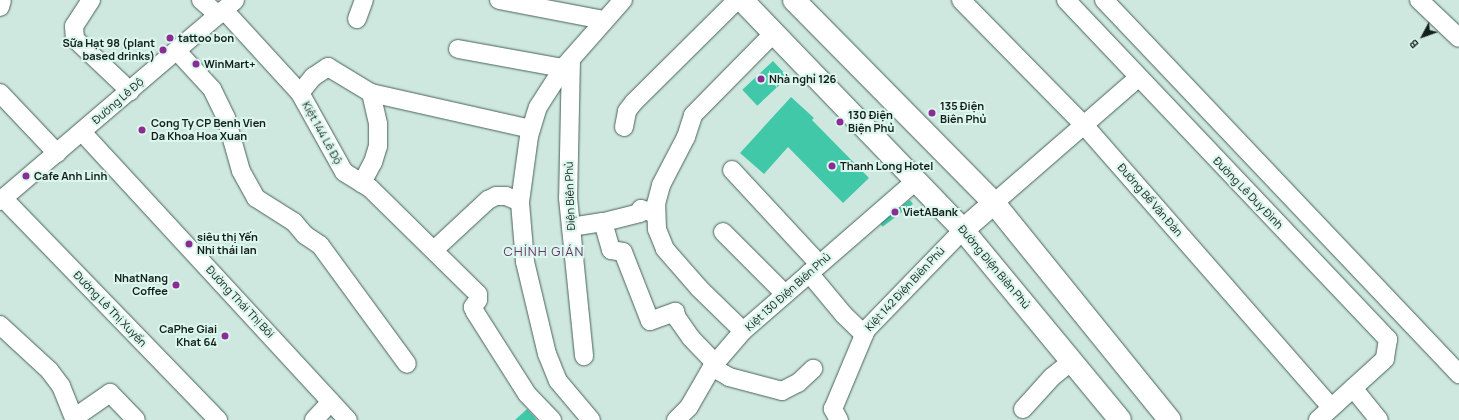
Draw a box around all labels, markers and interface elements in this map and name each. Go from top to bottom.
north arrow [1403,16,1443,56]
place label: tattoo bon [178,31,234,45]
marker: tattoo bon [165,33,175,43]
place label: Sữa Hạt 98 (plant based drinks) [63,37,155,63]
text: B [1406,37,1422,52]
marker: Sữa Hạt 98 (plant based drinks) [158,45,168,55]
place label: WinMart+ [204,57,256,71]
marker: WinMart+ [191,59,201,69]
place label: Nhà nghỉ 126 [769,72,836,86]
marker: Nhà nghỉ 126 [756,74,766,84]
street label: Đường Lê Độ [90,75,146,127]
street label: Kiệt 144 Lê Độ [299,99,345,167]
place label: 135 Điện Biên Phủ [940,100,986,126]
marker: 135 Điện Biên Phủ [927,108,937,118]
place label: 130 Điện Biện Phủ [848,109,894,135]
place label: Cong Ty CP Benh Vien Da Khoa Hoa Xuan [151,117,266,143]
marker: 130 Điện Biện Phủ [835,117,845,127]
marker: Cong Ty CP Benh Vien Da Khoa Hoa Xuan [136,124,148,136]
street label: Đường Lê Duy Đình [1210,154,1286,232]
place label: Thanh Long Hotel [840,159,933,173]
street label: Điện Biên Phủ [562,161,578,231]
marker: Thanh Long Hotel [827,161,837,171]
street label: Đường Bế Văn Đàn [1115,161,1185,239]
place label: Cafe Anh Linh [34,169,107,183]
marker: Cafe Anh Linh [21,171,31,181]
place label: VietABank [903,205,958,219]
marker: VietABank [890,207,900,217]
street label: Đường Điện Biên Phủ [955,223,1033,311]
place label: siêu thị Yến Nhi thái lan [197,231,258,257]
marker: siêu thị Yến Nhi thái lan [184,239,194,249]
district label: CHÍNH GIÁN [504,243,584,259]
street label: Kiệt 142 Điện Biên Phủ [863,244,947,334]
street label: Kiệt 130 Điện Biên Phủ [743,250,833,334]
street label: Đường Thái Thị Bôi [203,263,277,341]
street label: Đường Lê Thị Xuyến [71,269,149,349]
place label: NhatNang Coffee [114,272,168,298]
marker: NhatNang Coffee [171,280,181,290]
place label: CaPhe Giai Khat 64 [159,323,217,349]
marker: CaPhe Giai Khat 64 [220,331,230,341]

